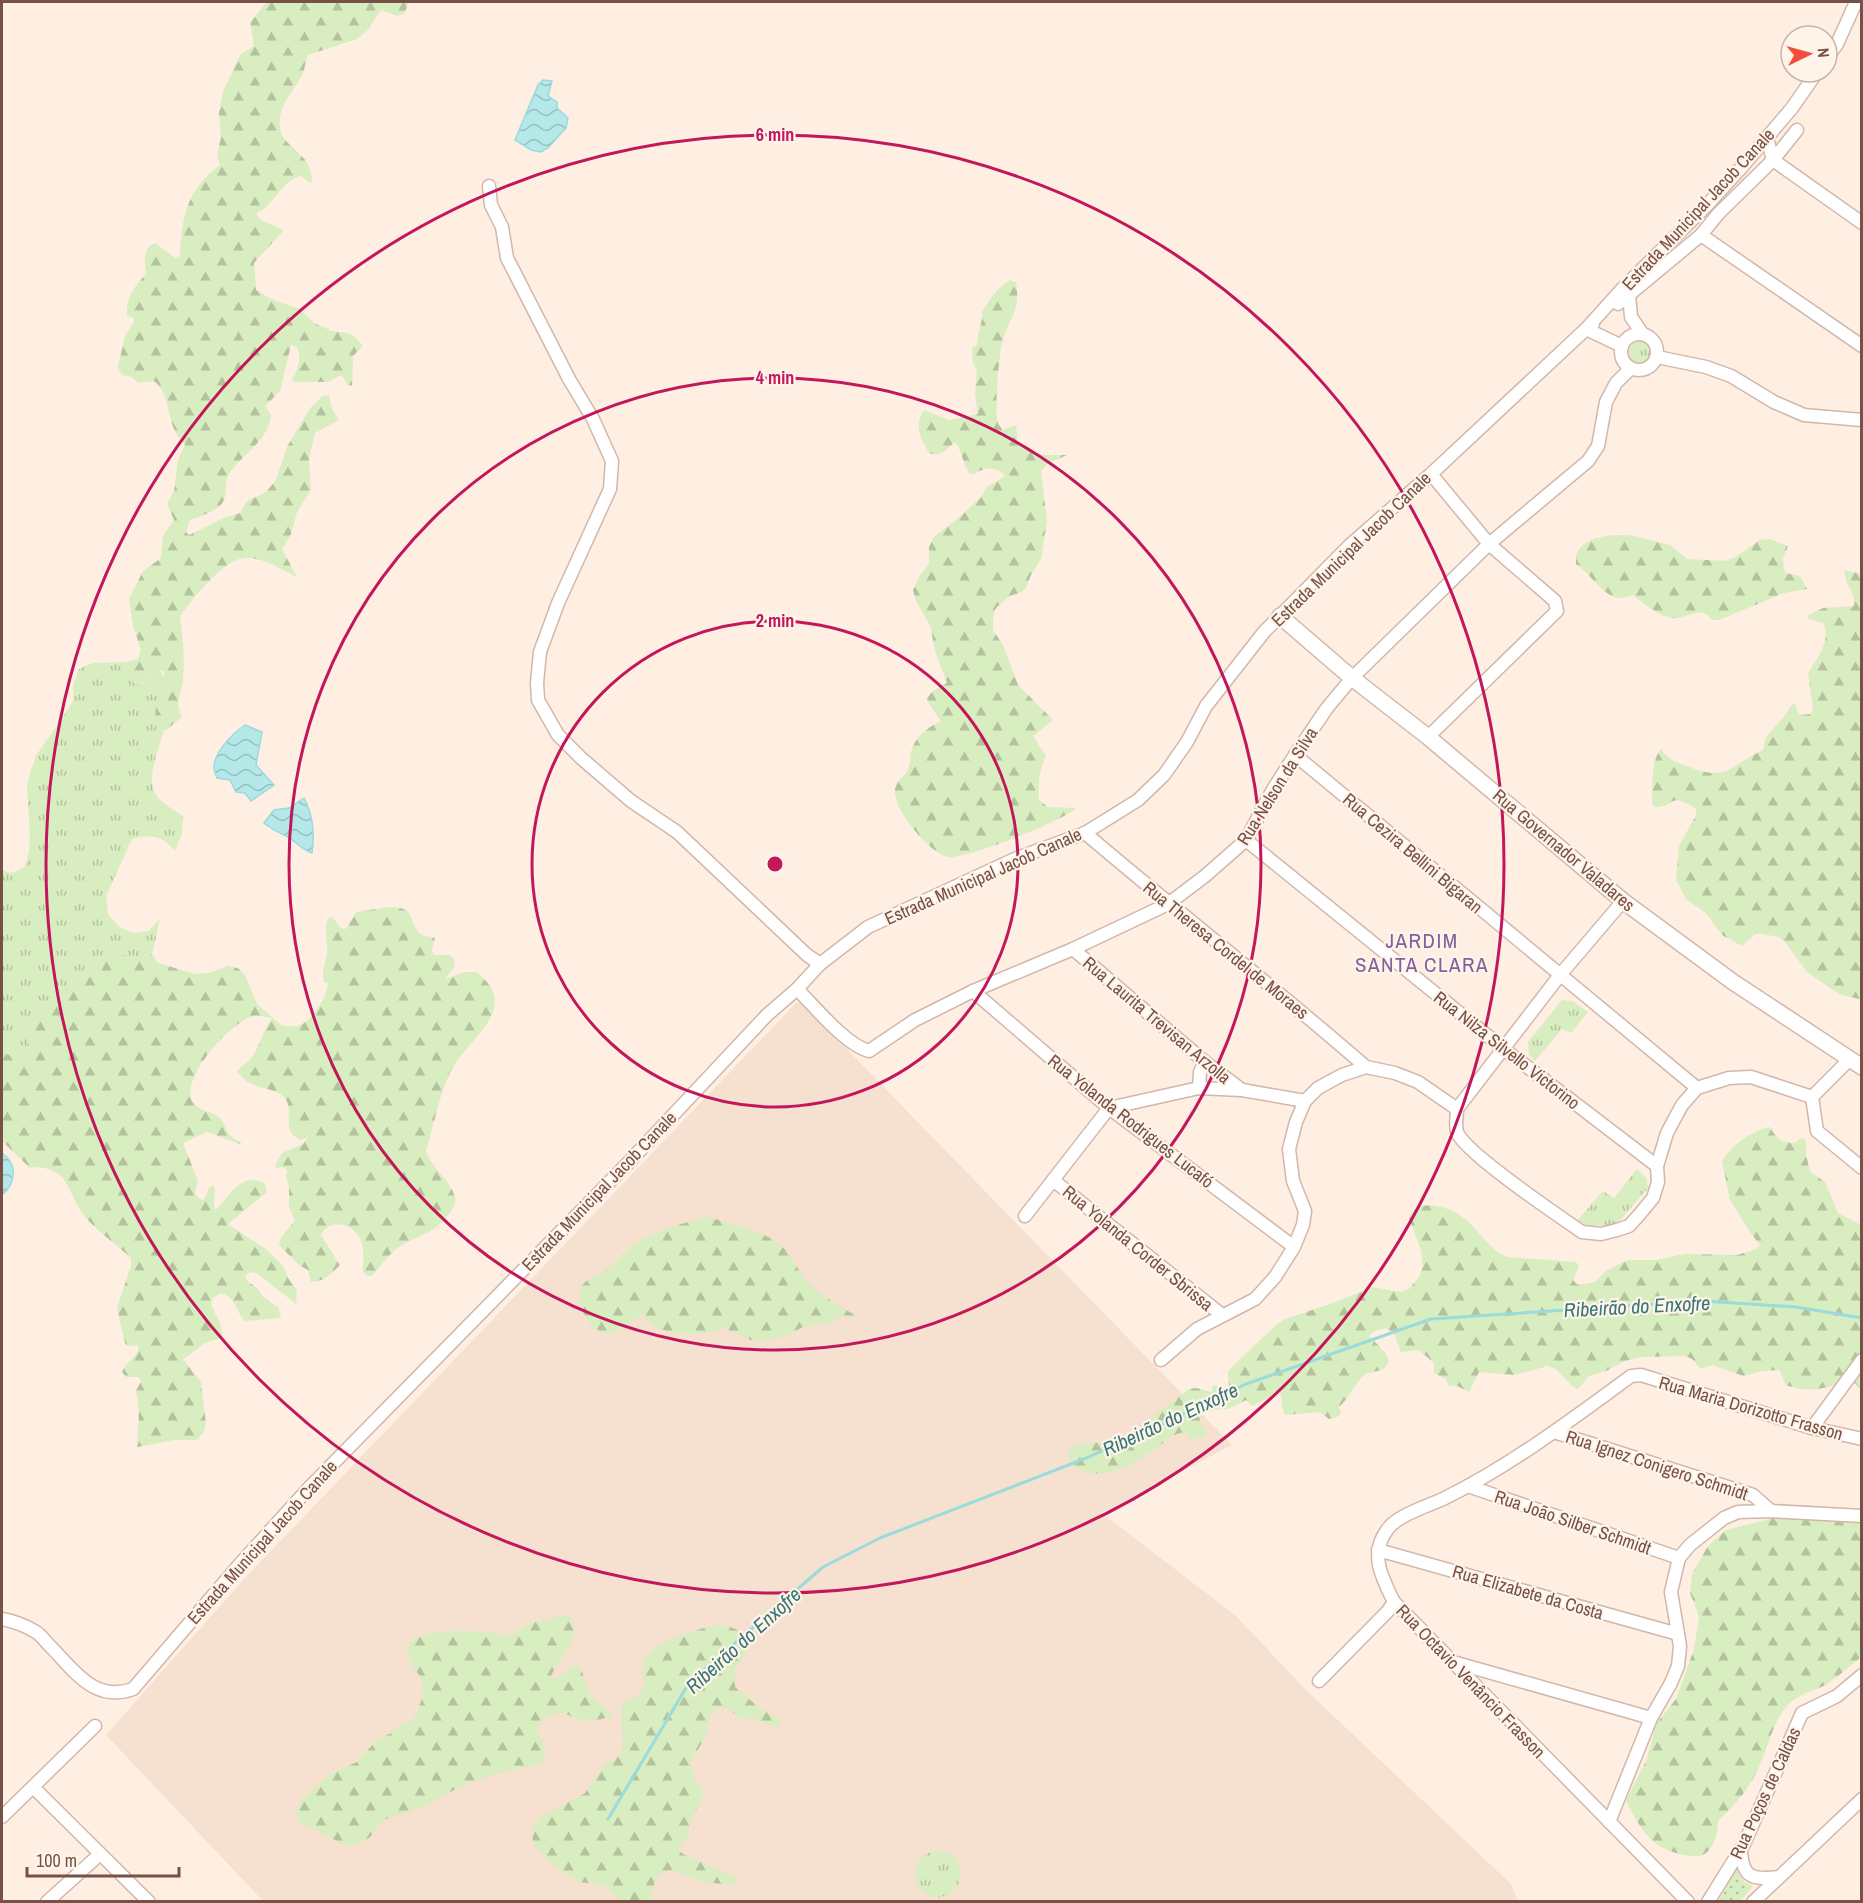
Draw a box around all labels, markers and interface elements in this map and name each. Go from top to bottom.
north arrow [1779,24,1839,84]
text: N [1813,47,1835,58]
text: 6 min [756,122,794,147]
street label: Estrada Municipal Jacob Canale [1616,122,1780,296]
text: 4 min [756,365,794,390]
street label: Estrada Municipal Jacob Canale [1266,466,1436,632]
text: 2 min [756,608,794,633]
street label: Rua Nelson da Silva [1231,722,1323,850]
street label: Rua Governador Valadares [1488,783,1640,917]
street label: Rua Cezira Bellini Bigaran [1338,787,1488,919]
street label: Estrada Municipal Jacob Canale [880,821,1086,931]
centre of rings [765,854,785,874]
street label: Rua Theresa Cordel de Moraes [1138,875,1314,1025]
district label: JARDIM SANTA CLARA [1355,926,1489,979]
street label: Rua Laurita Trevisan Arzolla [1078,951,1236,1089]
street label: Rua Nilza Silvello Victorino [1429,985,1585,1115]
street label: Rua Yolanda Rodrigues Lucafó [1043,1048,1219,1194]
street label: Estrada Municipal Jacob Canale [516,1106,682,1276]
street label: Rua Yolanda Corder Sbrissa [1057,1179,1219,1317]
water label: Ribeirão do Enxofre [1563,1289,1711,1323]
street label: Rua Maria Dorizotto Frasson [1656,1370,1846,1446]
water label: Ribeirão do Enxofre [1098,1376,1242,1462]
street label: Rua Ignez Conigero Schmidt [1563,1424,1751,1506]
street label: Estrada Municipal Jacob Canale [181,1454,343,1630]
street label: Rua João Silber Schmidt [1491,1483,1655,1561]
street label: Rua Elizabete da Costa [1450,1558,1606,1626]
water label: Ribeirão do Enxofre [679,1581,807,1699]
street label: Rua Octavio Venâncio Frasson [1391,1599,1551,1763]
street label: Rua Poços de Caldas [1724,1723,1806,1863]
scale bar [27,1840,178,1878]
text: 100 m [36,1848,77,1873]

